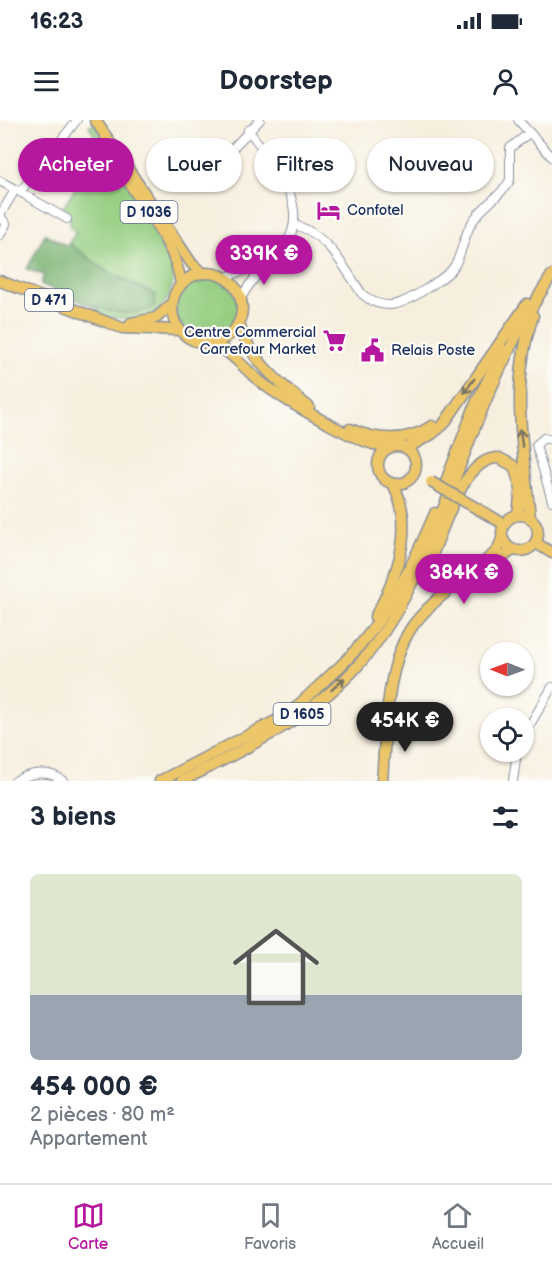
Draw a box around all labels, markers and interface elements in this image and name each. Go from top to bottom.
text: 16:23 [30,8,83,35]
icon: menu [30,65,63,98]
text: Doorstep [219,65,333,97]
icon: person [489,65,522,98]
chip: Acheter [18,138,134,192]
chip: Louer [146,138,242,192]
chip: Filtres [254,138,355,192]
chip: Nouveau [367,138,494,192]
hotel icon: Confotel [316,197,342,223]
road number: D 1036 [120,201,178,223]
place label: Confotel [347,201,404,220]
pin: 339K € [215,235,313,286]
text: 339K € [229,242,299,266]
road number: D 471 [25,289,73,311]
place label: Centre Commercial Carrefour Market [184,323,316,359]
supermarket icon: Centre Commercial Carrefour Market [321,328,347,354]
public building icon: Relais Poste [360,337,386,363]
place label: Relais Poste [391,341,475,360]
one-way arrow [463,377,475,393]
one-way arrow [516,429,527,448]
pin: 384K € [415,554,513,605]
text: 384K € [429,561,499,585]
north arrow [480,642,534,696]
map controls [480,642,534,762]
one-way arrow [330,677,345,691]
pin: 454K € [356,702,454,753]
road number: D 1605 [274,703,330,725]
button: locate [480,708,534,762]
text: 454K € [370,709,440,733]
icon: filters [489,801,522,834]
text: 3 biens [30,802,116,833]
icon: home [222,913,330,1021]
text: 454 000 € [30,1072,158,1103]
text: 2 pièces · 80 m² [30,1103,175,1127]
text: Appartement [30,1127,147,1151]
tab: Carte [68,1199,108,1254]
tab: Favoris [244,1199,296,1254]
tab: Accueil [432,1199,484,1254]

